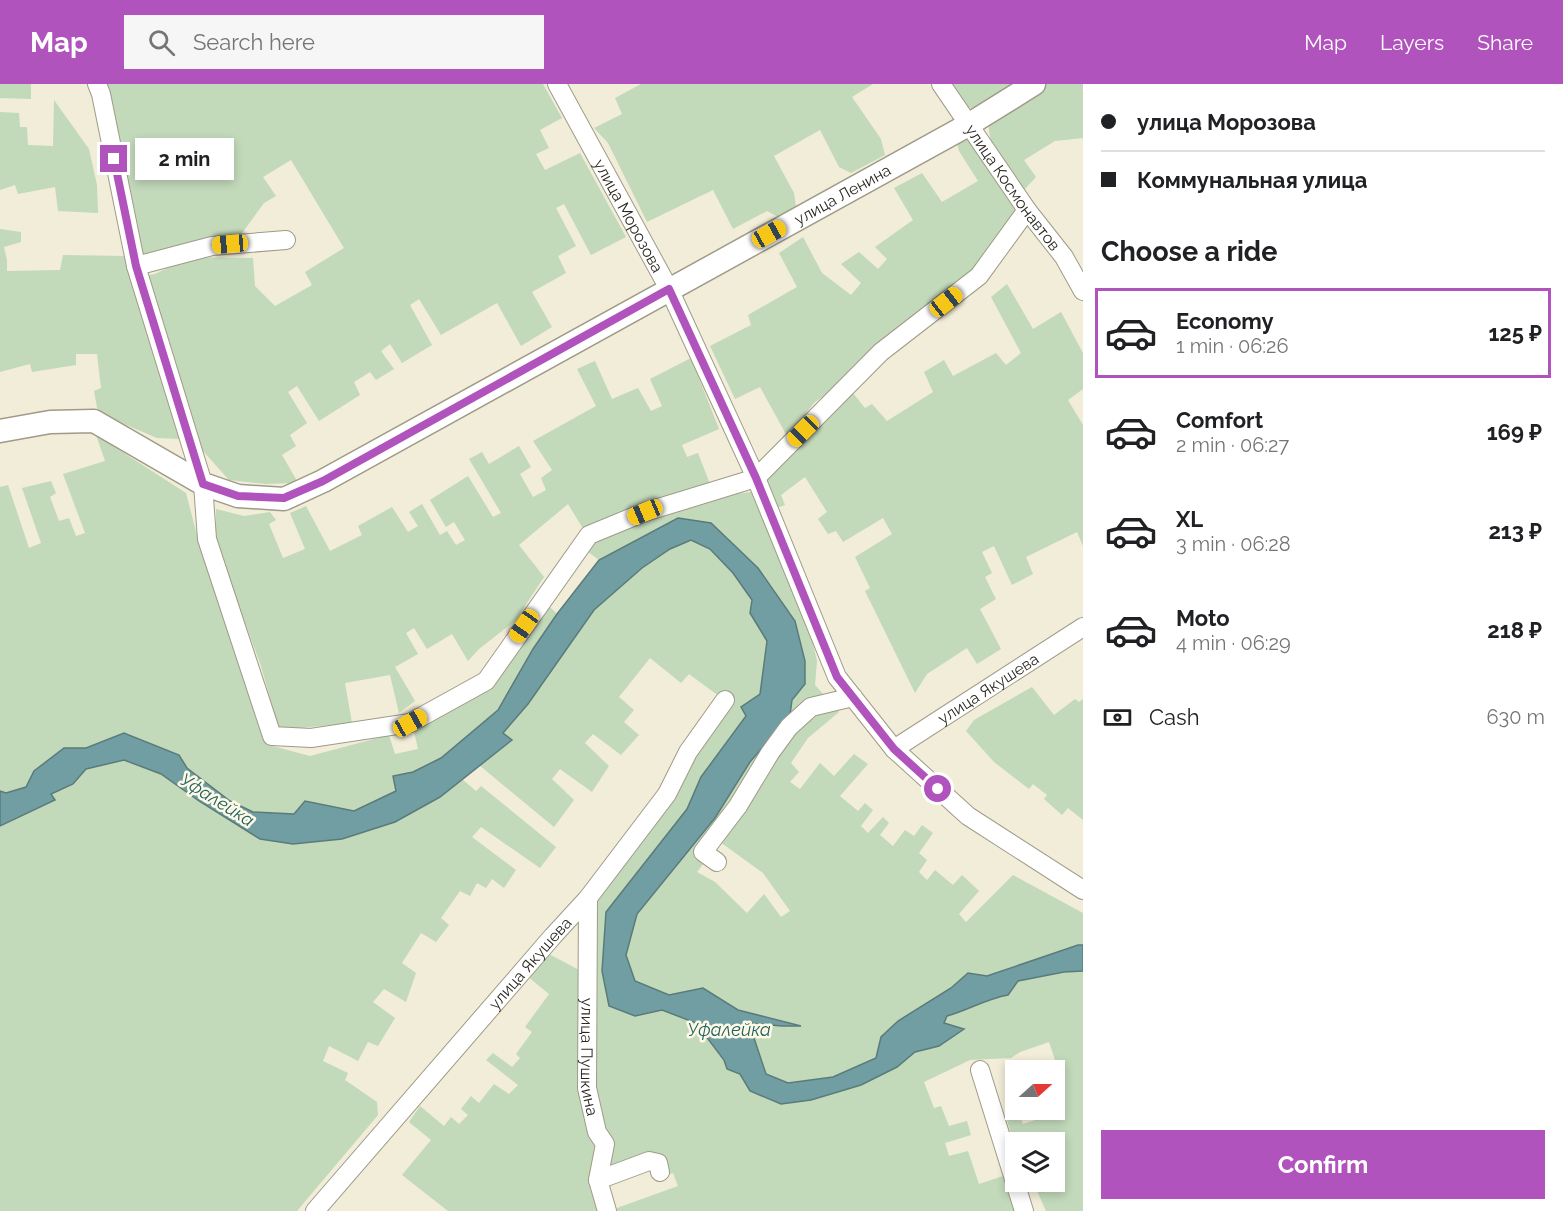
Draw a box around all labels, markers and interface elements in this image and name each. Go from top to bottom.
search box [124,15,544,69]
text: Map [30,26,88,59]
icon: search [145,26,178,59]
text: Search here [193,29,315,55]
text: Map [1304,30,1347,55]
text: Layers [1380,30,1444,55]
text: Share [1477,30,1533,55]
text: улица Морозова [1137,109,1316,135]
street label: улица Космонавтов [961,121,1064,254]
callout: 2 min [135,138,234,180]
route end [100,145,127,172]
text: 2 min [159,147,210,171]
street label: улица Морозова [590,156,667,276]
street label: улица Ленина [791,161,894,229]
text: Коммунальная улица [1137,167,1367,193]
car [749,217,789,251]
car [211,233,249,255]
text: Choose a ride [1101,236,1277,267]
car [926,284,966,320]
icon: car [1104,306,1158,360]
text: Economy [1176,308,1274,334]
text: 125 ₽ [1488,320,1542,346]
text: 1 min · 06:26 [1176,334,1289,358]
icon: car [1104,405,1158,459]
text: Comfort [1176,407,1263,433]
car [784,412,822,450]
text: 169 ₽ [1487,419,1542,445]
text: 2 min · 06:27 [1176,433,1289,457]
car [625,497,665,527]
icon: car [1104,504,1158,558]
text: XL [1176,506,1203,532]
text: 213 ₽ [1488,518,1542,544]
text: 3 min · 06:28 [1176,532,1291,556]
icon: car [1104,603,1158,657]
text: Moto [1176,605,1230,631]
car [506,606,542,646]
text: 218 ₽ [1487,617,1542,643]
text: 4 min · 06:29 [1176,631,1291,655]
street label: улица Якушева [934,649,1042,728]
icon: cash [1101,701,1134,734]
text: Cash [1149,704,1200,730]
text: 630 m [1487,705,1545,729]
car [390,706,430,740]
water label: Уфалейка [176,769,258,831]
route start [924,775,951,802]
street label: улица Якушева [485,913,576,1013]
street label: улица Пушкина [577,998,602,1118]
water label: Уфалейка [687,1019,771,1040]
north arrow [1005,1060,1065,1120]
map controls [1005,1060,1065,1192]
button: Confirm [1101,1130,1545,1199]
button: layers [1005,1132,1065,1192]

